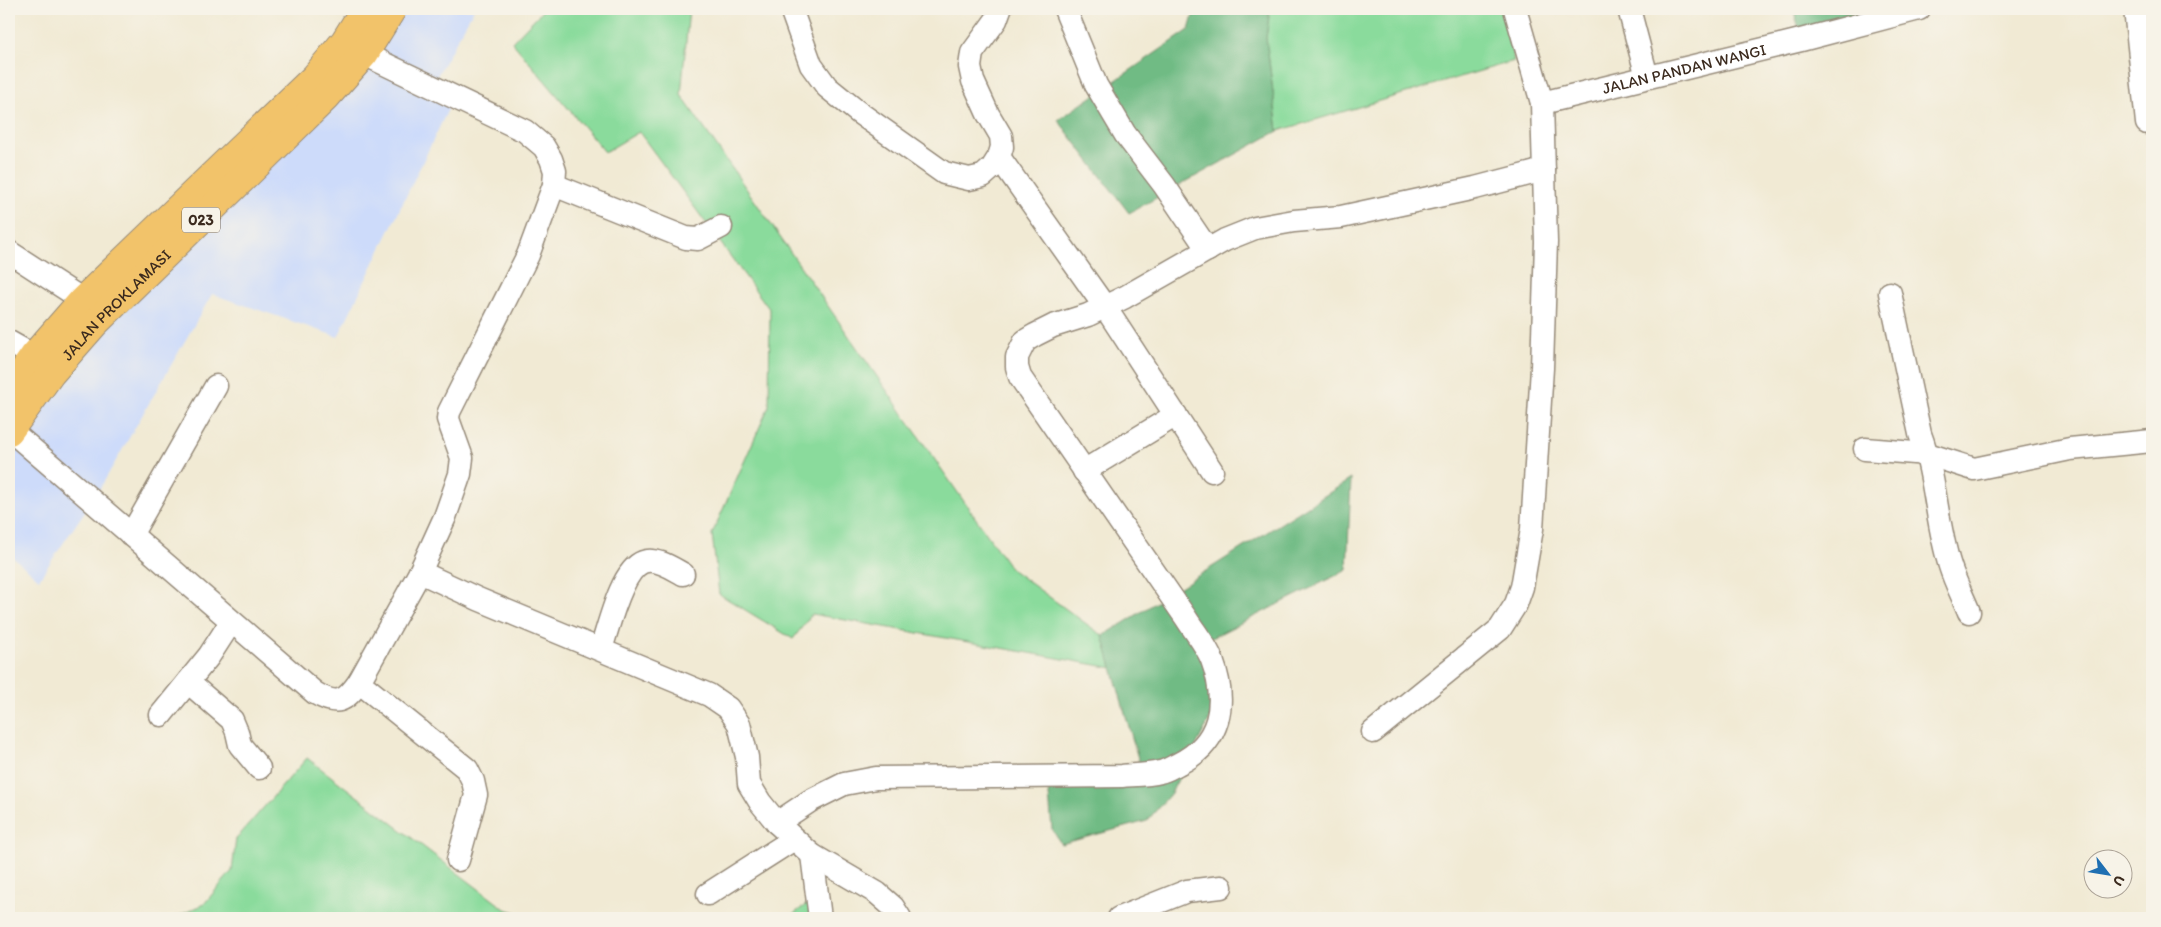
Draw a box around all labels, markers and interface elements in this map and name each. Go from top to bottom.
street label: JALAN PANDAN WANGI [1600,39,1768,98]
road number: 023 [182,208,220,232]
street label: JALAN PROKLAMASI [57,245,174,364]
north arrow [2084,850,2134,900]
text: U [2109,872,2128,889]

